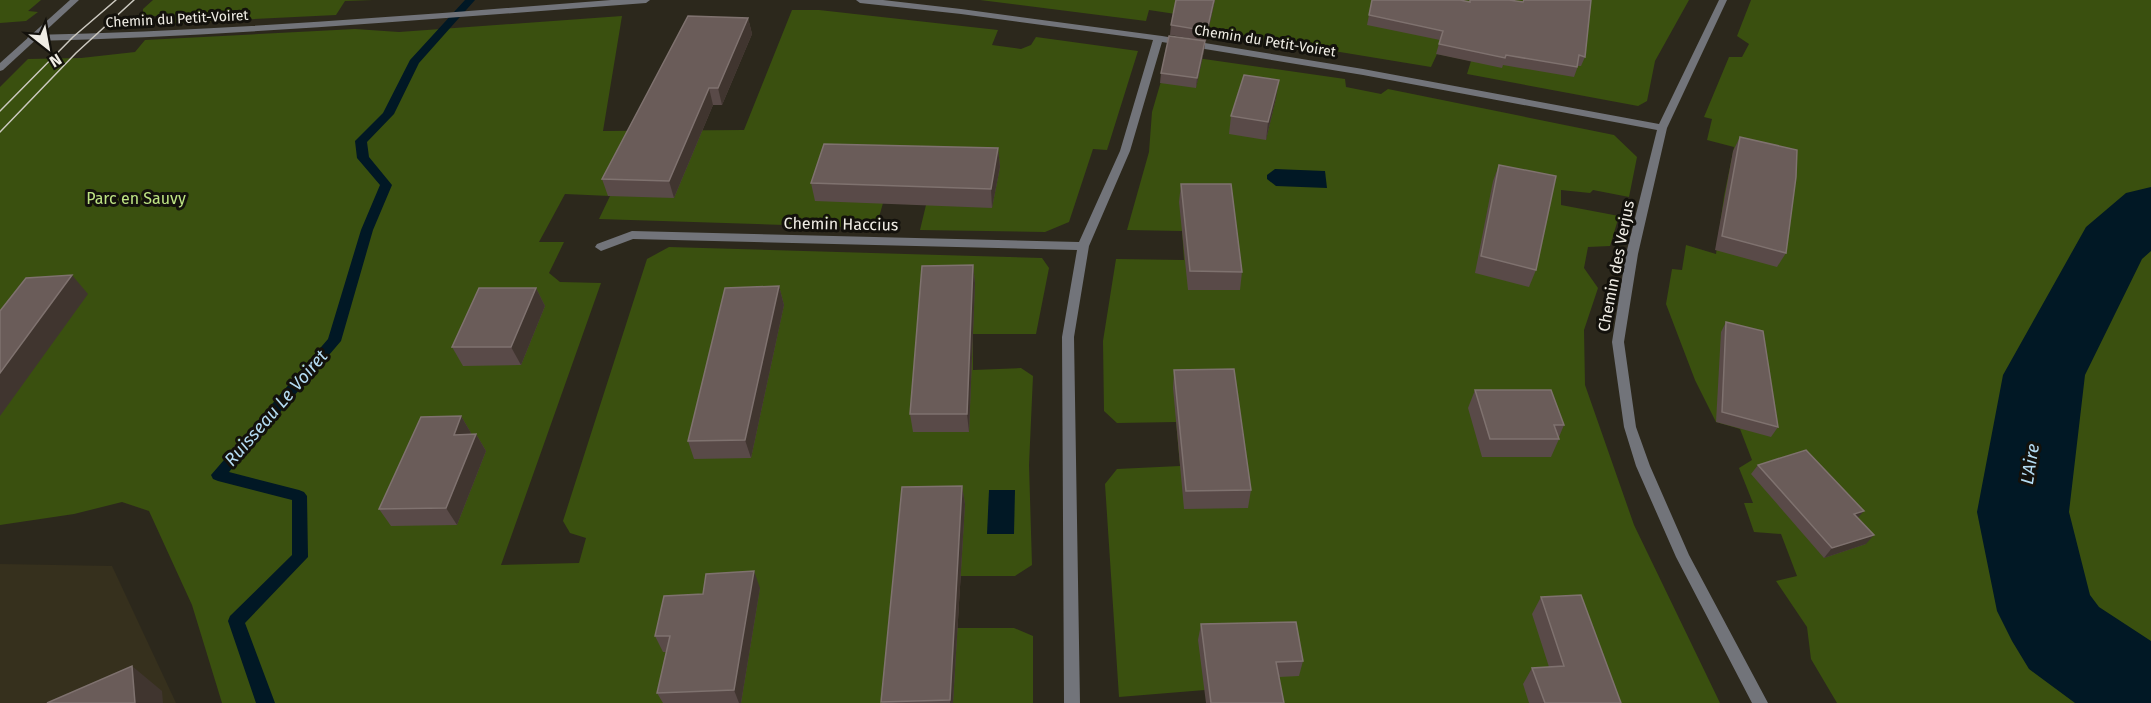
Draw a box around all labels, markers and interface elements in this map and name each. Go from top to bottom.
street label: Chemin du Petit-Voiret [105,7,250,31]
north arrow [18,18,78,78]
street label: Chemin du Petit-Voiret [1193,21,1338,61]
text: N [46,50,65,71]
park label: Parc en Sauvy [86,189,186,208]
street label: Chemin des Verjus [1594,199,1638,333]
street label: Chemin Haccius [784,214,898,234]
water label: Ruisseau Le Voiret [220,345,333,470]
water label: L'Aire [2016,442,2044,486]

